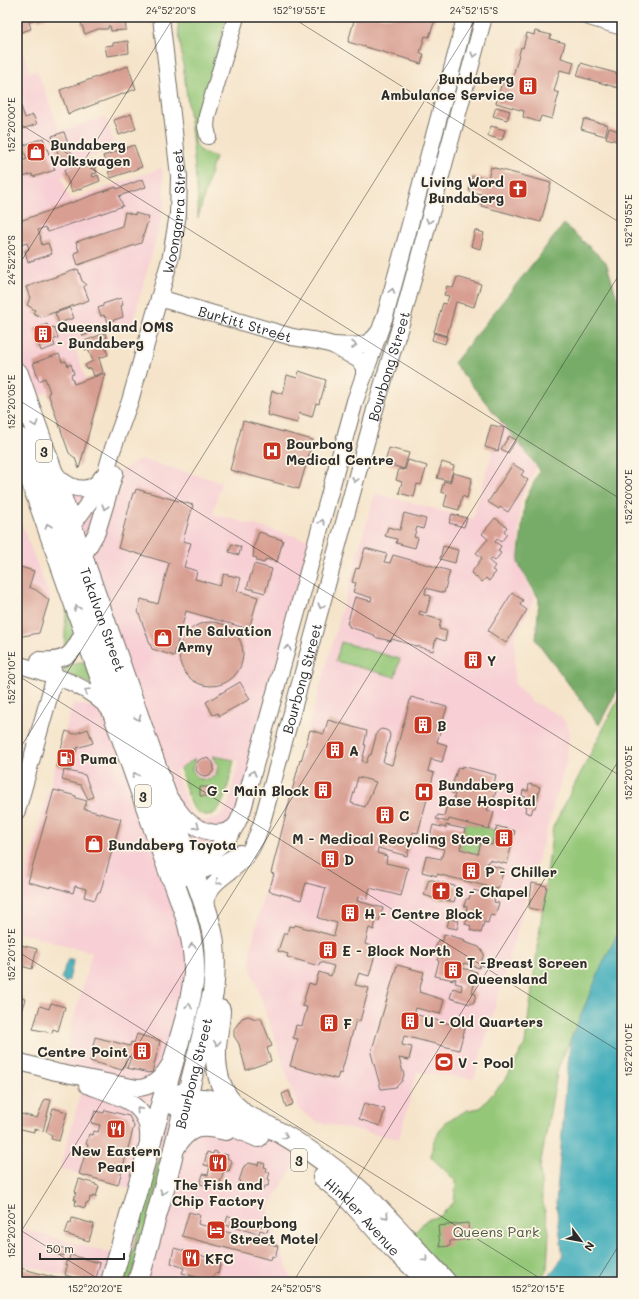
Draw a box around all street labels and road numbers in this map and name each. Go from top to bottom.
street label: Woongarra Street [157,148,189,276]
street label: Burkitt Street [196,301,294,346]
street label: Bourbong Street [363,309,413,423]
road number: 3 [36,440,52,462]
street label: Takalvan Street [76,565,130,674]
street label: Bourbong Street [277,621,326,736]
road number: 3 [135,785,151,807]
street label: Bourbong Street [170,1016,216,1131]
road number: 3 [291,1149,307,1171]
street label: Hinkler Avenue [321,1173,405,1260]

